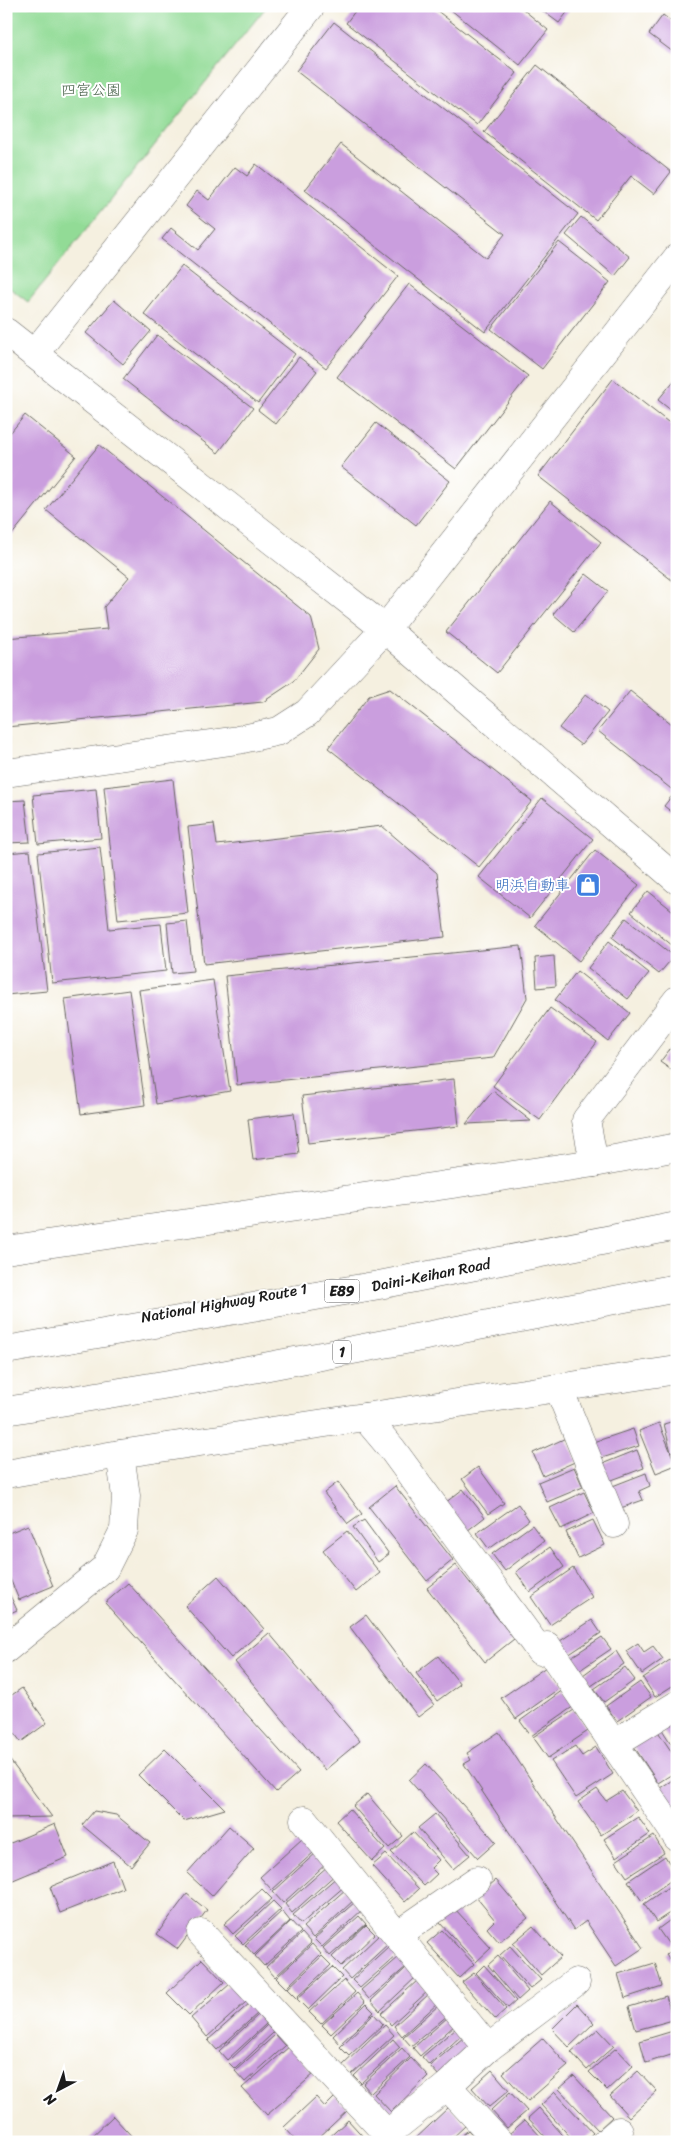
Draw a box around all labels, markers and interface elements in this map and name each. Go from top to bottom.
park label: 四宮公園 [61,77,121,103]
place label: 明浜自動車 [495,872,570,898]
shop icon: 明浜自動車 [575,872,601,898]
street label: Daini-Keihan Road [369,1251,494,1299]
street label: National Highway Route 1 [139,1276,309,1330]
road number: E89 [324,1280,360,1302]
road number: 1 [333,1340,351,1364]
north arrow [32,2066,82,2116]
text: N [38,2087,62,2113]

